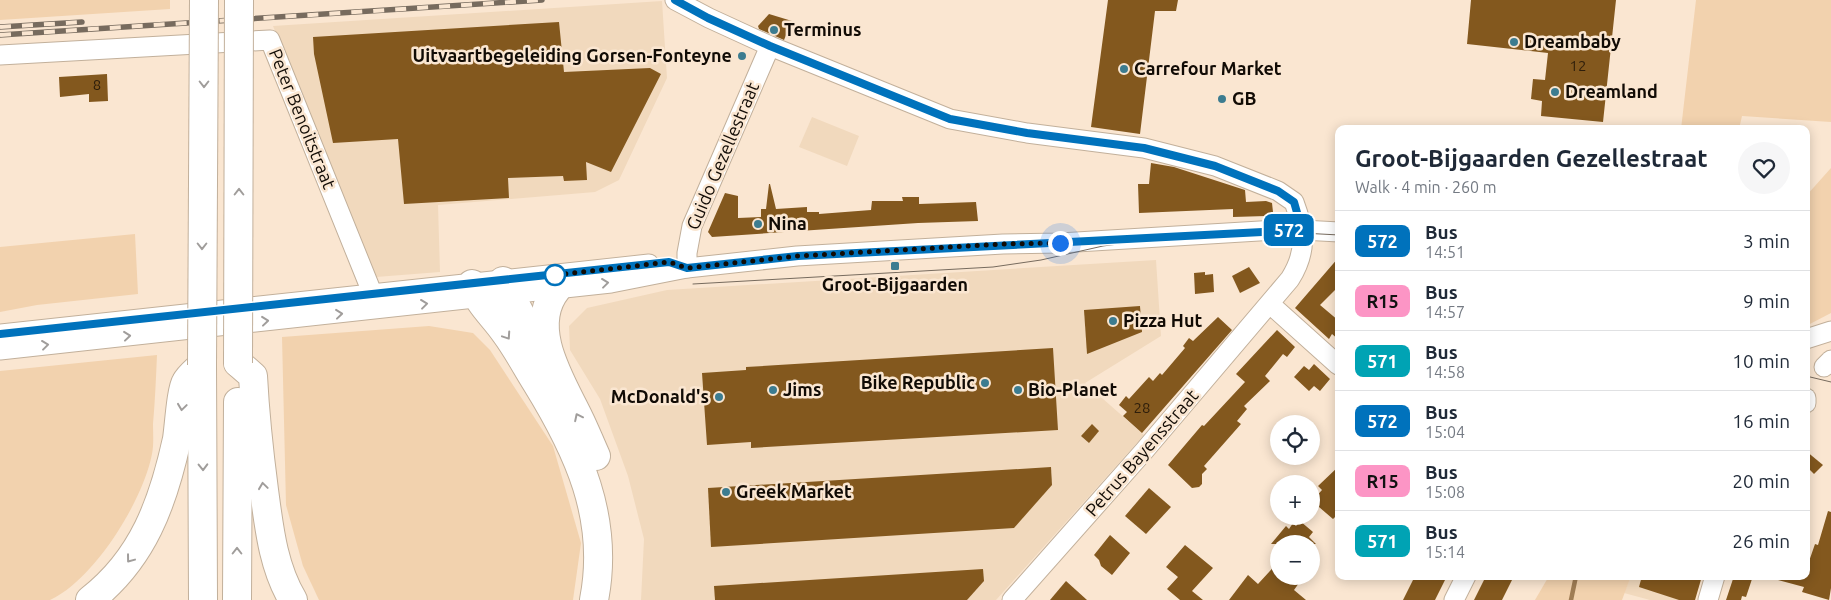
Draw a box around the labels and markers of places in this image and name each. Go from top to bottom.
place label: Terminus [784,19,861,39]
marker: Terminus [768,24,780,36]
place label: Dreambaby [1524,31,1621,51]
marker: Dreambaby [1508,36,1520,48]
place label: Uitvaartbegeleiding Gorsen-Fonteyne [413,45,732,65]
marker: Uitvaartbegeleiding Gorsen-Fonteyne [736,50,748,62]
place label: Carrefour Market [1134,58,1282,78]
marker: Carrefour Market [1118,63,1130,75]
place label: Dreamland [1565,81,1658,101]
marker: Dreamland [1549,86,1561,98]
place label: GB [1232,88,1256,108]
marker: GB [1216,93,1228,105]
place label: Nina [768,213,807,233]
marker: Nina [752,218,764,230]
marker: Groot-Bijgaarden [889,260,901,272]
unlabelled marker [544,264,566,286]
place label: Groot-Bijgaarden [822,274,968,294]
place label: Pizza Hut [1123,310,1202,330]
marker: Pizza Hut [1107,315,1119,327]
place label: Bike Republic [861,372,975,392]
marker: Bike Republic [979,377,991,389]
place label: Jims [783,379,821,399]
place label: Bio-Planet [1028,379,1118,399]
marker: Jims [767,384,779,396]
marker: Bio-Planet [1012,384,1024,396]
place label: McDonald's [611,386,709,406]
marker: McDonald's [713,391,725,403]
place label: Greek Market [736,481,852,501]
marker: Greek Market [720,486,732,498]

